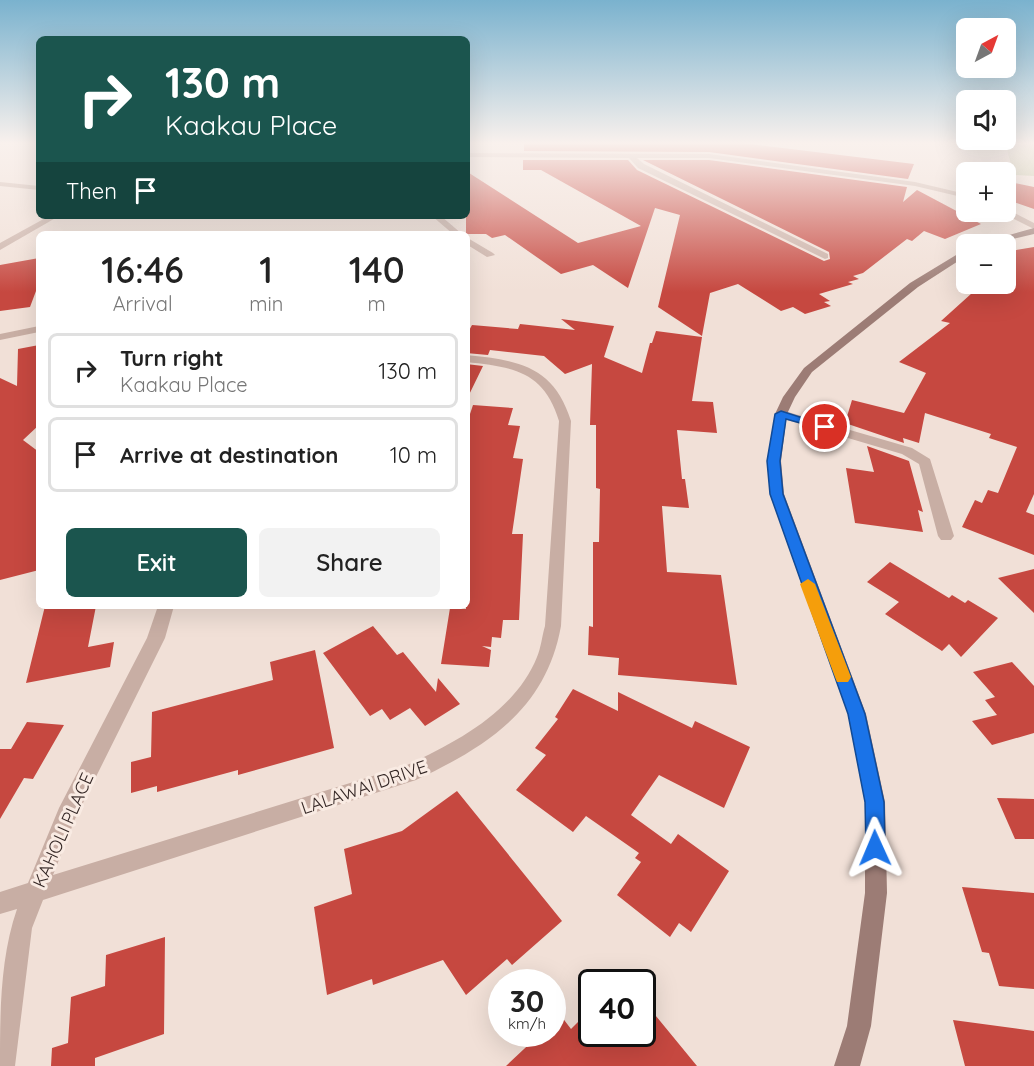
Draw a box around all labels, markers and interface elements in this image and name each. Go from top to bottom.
north arrow [956,18,1016,78]
map controls [956,18,1016,294]
text: 130 m [165,56,280,109]
icon: right [66,60,144,138]
button: sound [956,90,1016,150]
text: Kaakau Place [165,108,337,142]
button: + [956,162,1016,222]
icon: arrive [129,174,162,207]
text: Then [66,177,117,205]
button: − [956,234,1016,294]
text: 16:46 [101,247,184,292]
text: 1 [259,247,273,292]
text: 140 [349,247,405,292]
text: Arrival [113,291,173,316]
text: min [249,291,283,316]
text: m [368,291,386,316]
text: Turn right [120,344,224,372]
icon: right [69,354,102,387]
text: 130 m [378,357,437,385]
text: Kaakau Place [120,372,248,397]
pin [799,401,850,452]
icon: arrive [808,410,841,443]
icon: arrive [69,438,102,471]
text: Arrive at destination [120,441,338,469]
text: 10 m [390,441,437,469]
button: Exit [66,528,247,597]
button: Share [259,528,440,597]
street label: LALAWAI DRIVE [298,755,430,819]
street label: KAHOLI PLACE [27,769,99,891]
position arrow [843,816,907,880]
speed limit sign: 40 [578,969,656,1047]
text: 30 [510,982,544,1020]
text: km/h [508,1014,546,1033]

